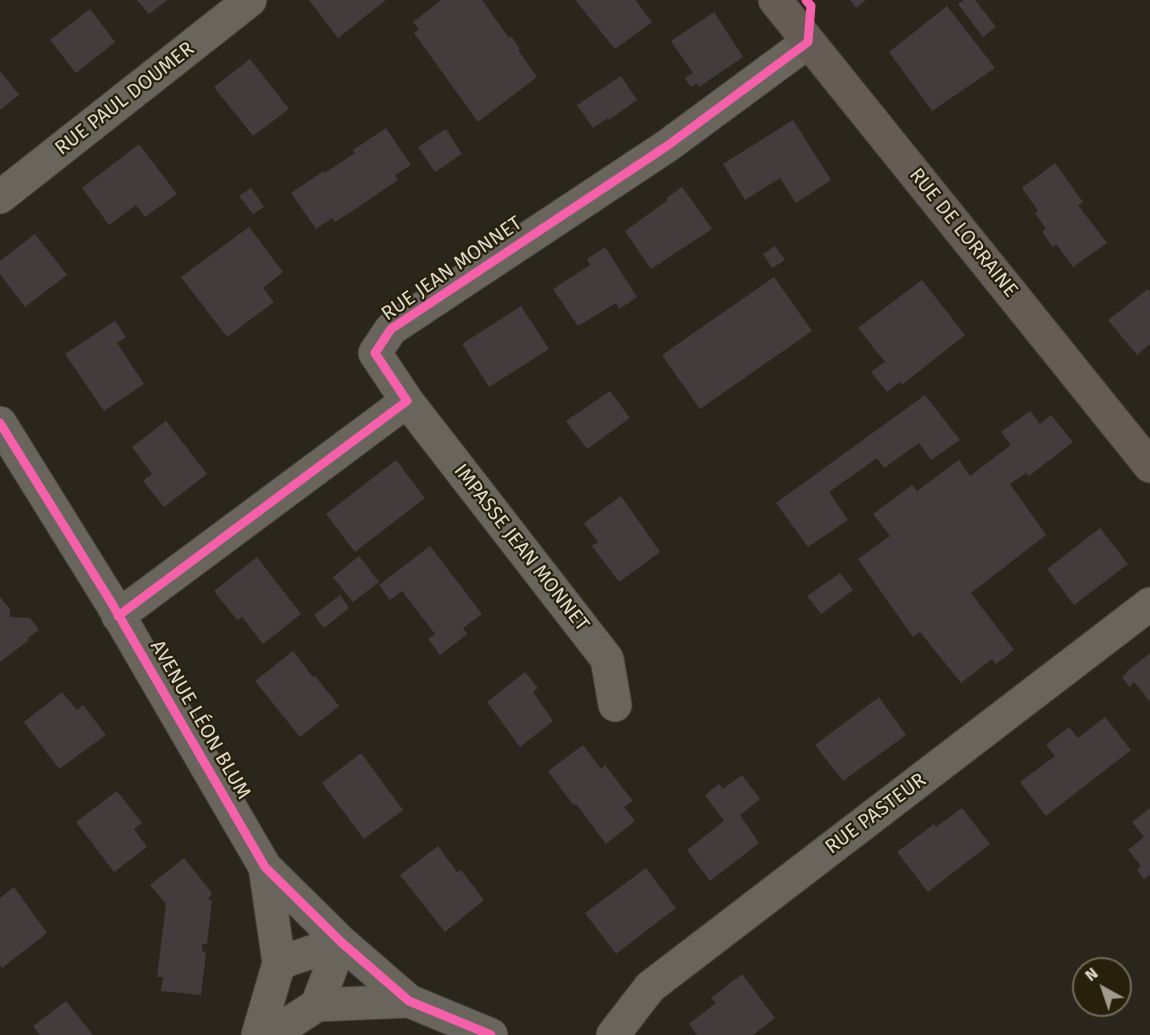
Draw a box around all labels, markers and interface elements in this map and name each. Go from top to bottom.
street label: RUE PAUL DOUMER [51,37,199,161]
street label: RUE DE LORRAINE [904,164,1022,302]
street label: RUE JEAN MONNET [377,212,527,326]
street label: IMPASSE JEAN MONNET [448,460,594,636]
street label: AVENUE LÉON BLUM [145,636,255,804]
street label: RUE PASTEUR [821,768,931,860]
north arrow [1072,957,1132,1017]
text: N [1081,964,1102,985]

